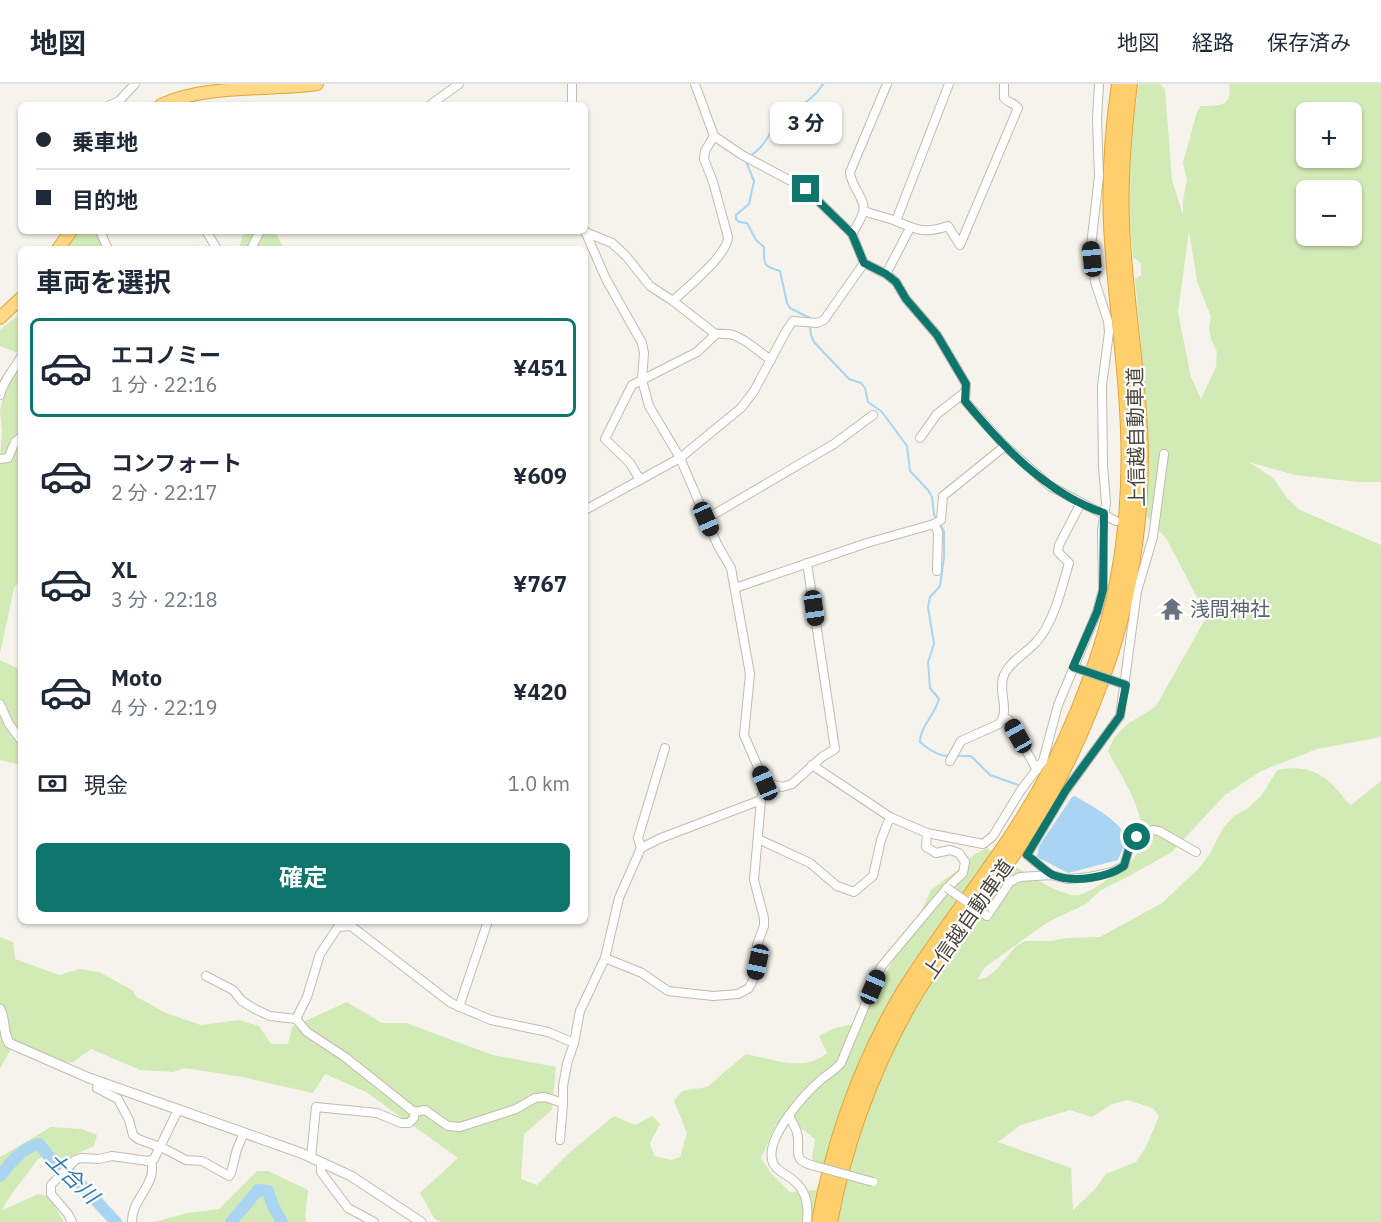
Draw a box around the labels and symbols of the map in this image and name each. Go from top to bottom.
callout: 3 分 [770,102,842,144]
route end [792,175,819,202]
car [1081,240,1103,278]
street label: 上信越自動車道 [1121,367,1150,507]
car [690,499,722,539]
car [803,589,825,627]
place label: 浅間神社 [1190,595,1270,622]
temple icon: 浅間神社 [1159,596,1185,622]
car [1001,716,1035,756]
car [750,763,780,803]
route start [1123,823,1150,850]
street label: 上信越自動車道 [916,854,1019,984]
car [745,943,771,981]
car [858,967,888,1007]
water label: 土合川 [40,1145,107,1211]

